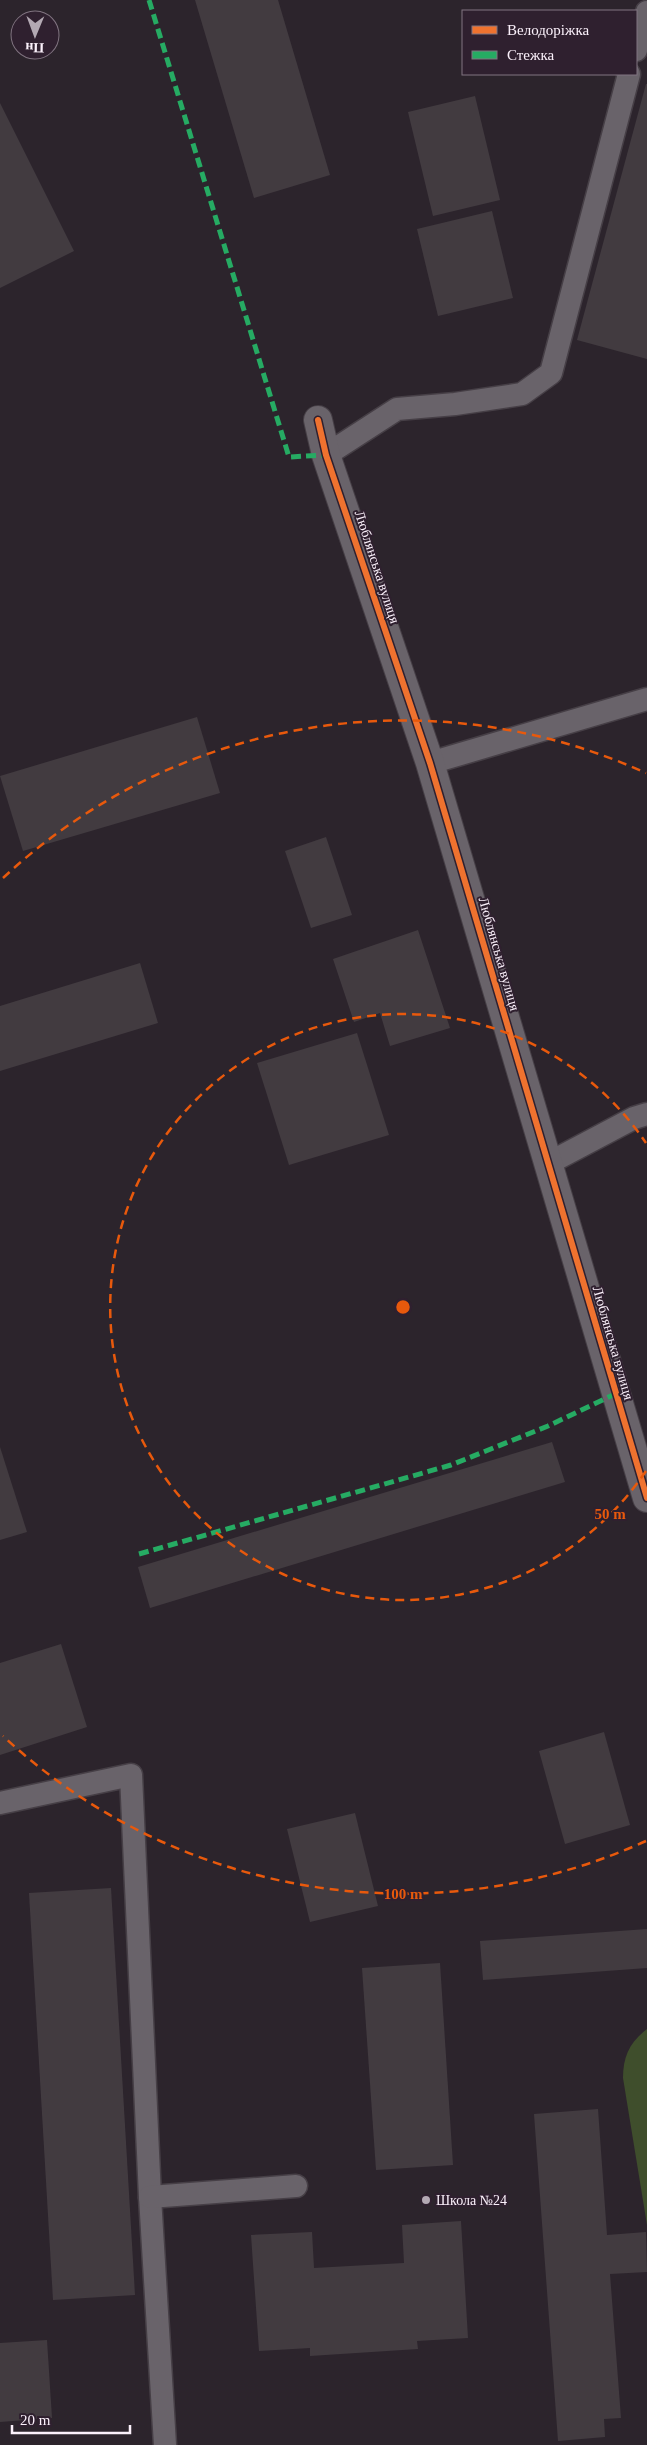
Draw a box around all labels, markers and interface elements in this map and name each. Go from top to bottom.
north arrow [10,10,60,60]
legend [462,10,637,75]
text: Велодоріжка [507,22,589,38]
text: Пн [25,40,44,55]
text: Стежка [507,47,554,63]
street label: Люблянська вулиця [352,509,402,626]
street label: Люблянська вулиця [476,895,523,1013]
street label: Люблянська вулиця [590,1284,637,1402]
centre of rings [394,1298,412,1316]
text: 50 m [594,1506,626,1522]
text: 100 m [384,1886,423,1902]
place label: Школа №24 [436,2193,507,2208]
marker: Школа №24 [420,2194,432,2206]
scale bar [12,2402,130,2434]
text: 20 m [20,2412,51,2428]

